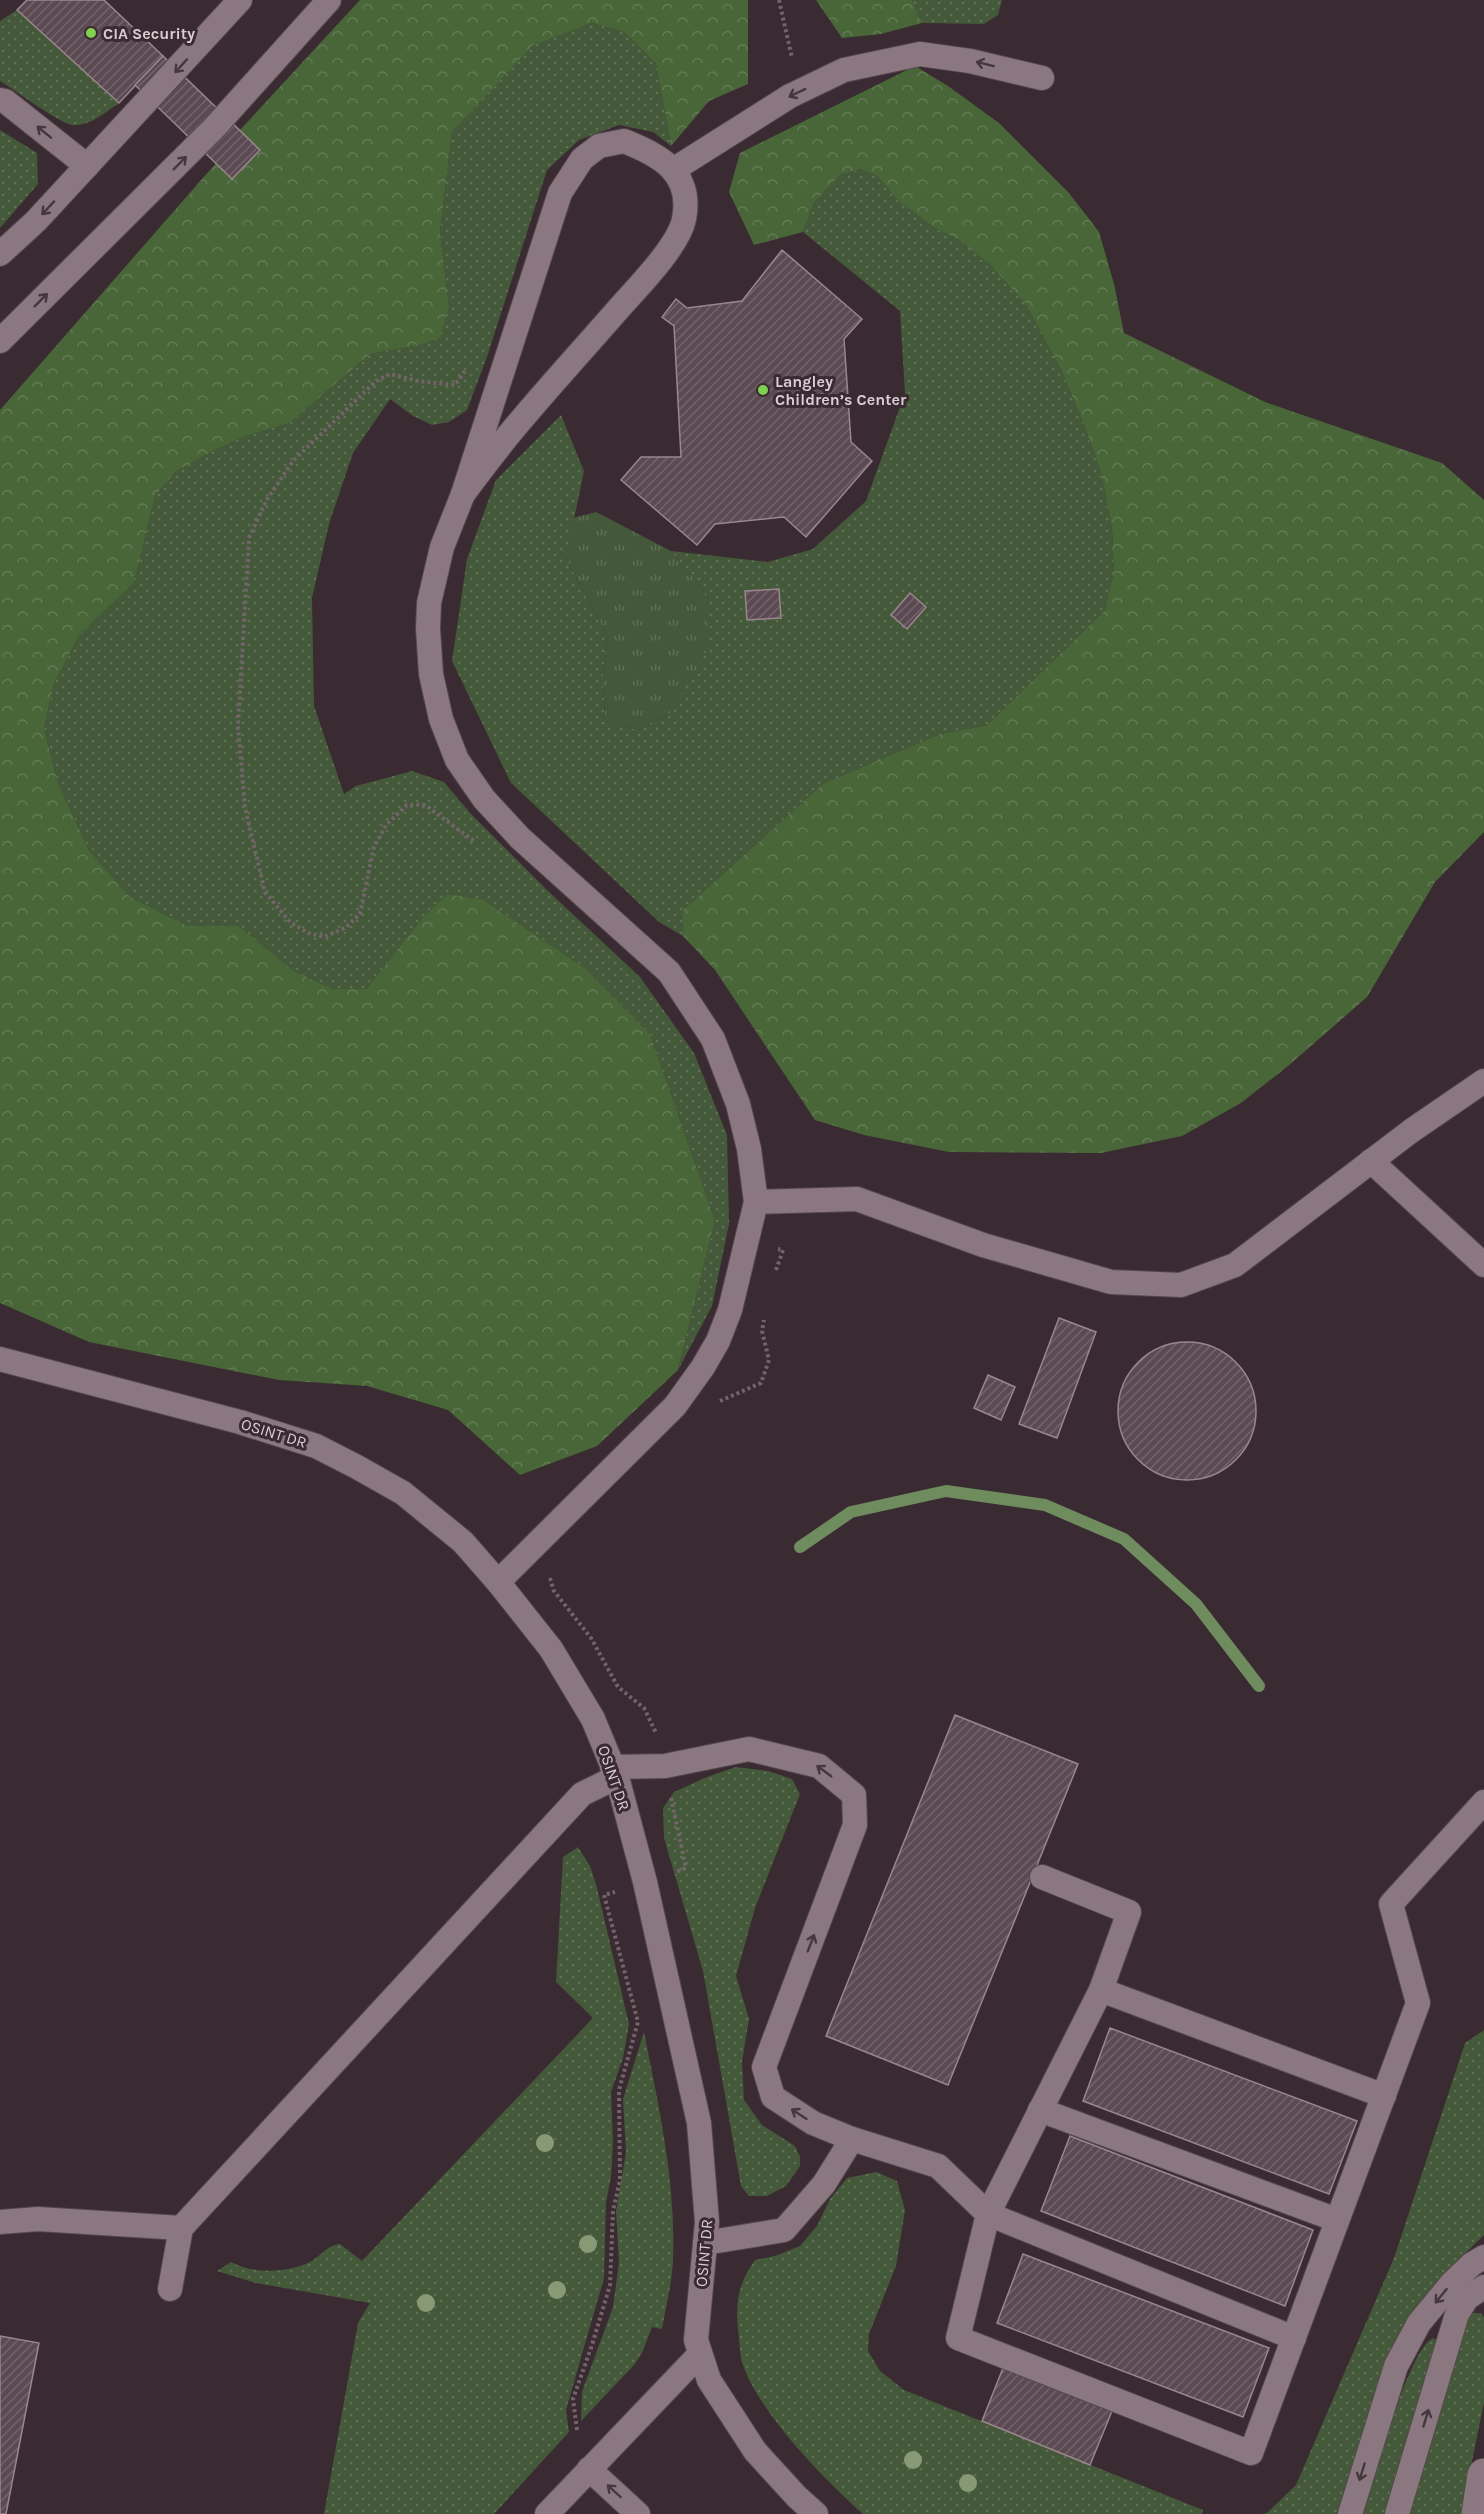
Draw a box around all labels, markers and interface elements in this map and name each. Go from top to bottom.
place label: CIA Security [103,24,195,43]
marker: CIA Security [84,26,98,40]
one-way arrow [174,58,188,73]
one-way arrow [976,58,995,70]
one-way arrow [789,87,807,99]
one-way arrow [36,125,52,138]
one-way arrow [172,155,187,170]
one-way arrow [41,200,55,215]
one-way arrow [34,293,49,308]
place label: Langley Children’s Center [775,372,907,409]
marker: Langley Children’s Center [756,383,770,397]
street label: OSINT DR [239,1414,309,1452]
street label: OSINT DR [594,1743,634,1813]
one-way arrow [816,1765,832,1778]
one-way arrow [806,1934,817,1953]
one-way arrow [791,2108,808,2120]
street label: OSINT DR [692,2219,716,2287]
one-way arrow [1434,2288,1448,2303]
one-way arrow [1421,2409,1432,2428]
one-way arrow [1356,2462,1367,2481]
one-way arrow [606,2484,621,2499]

